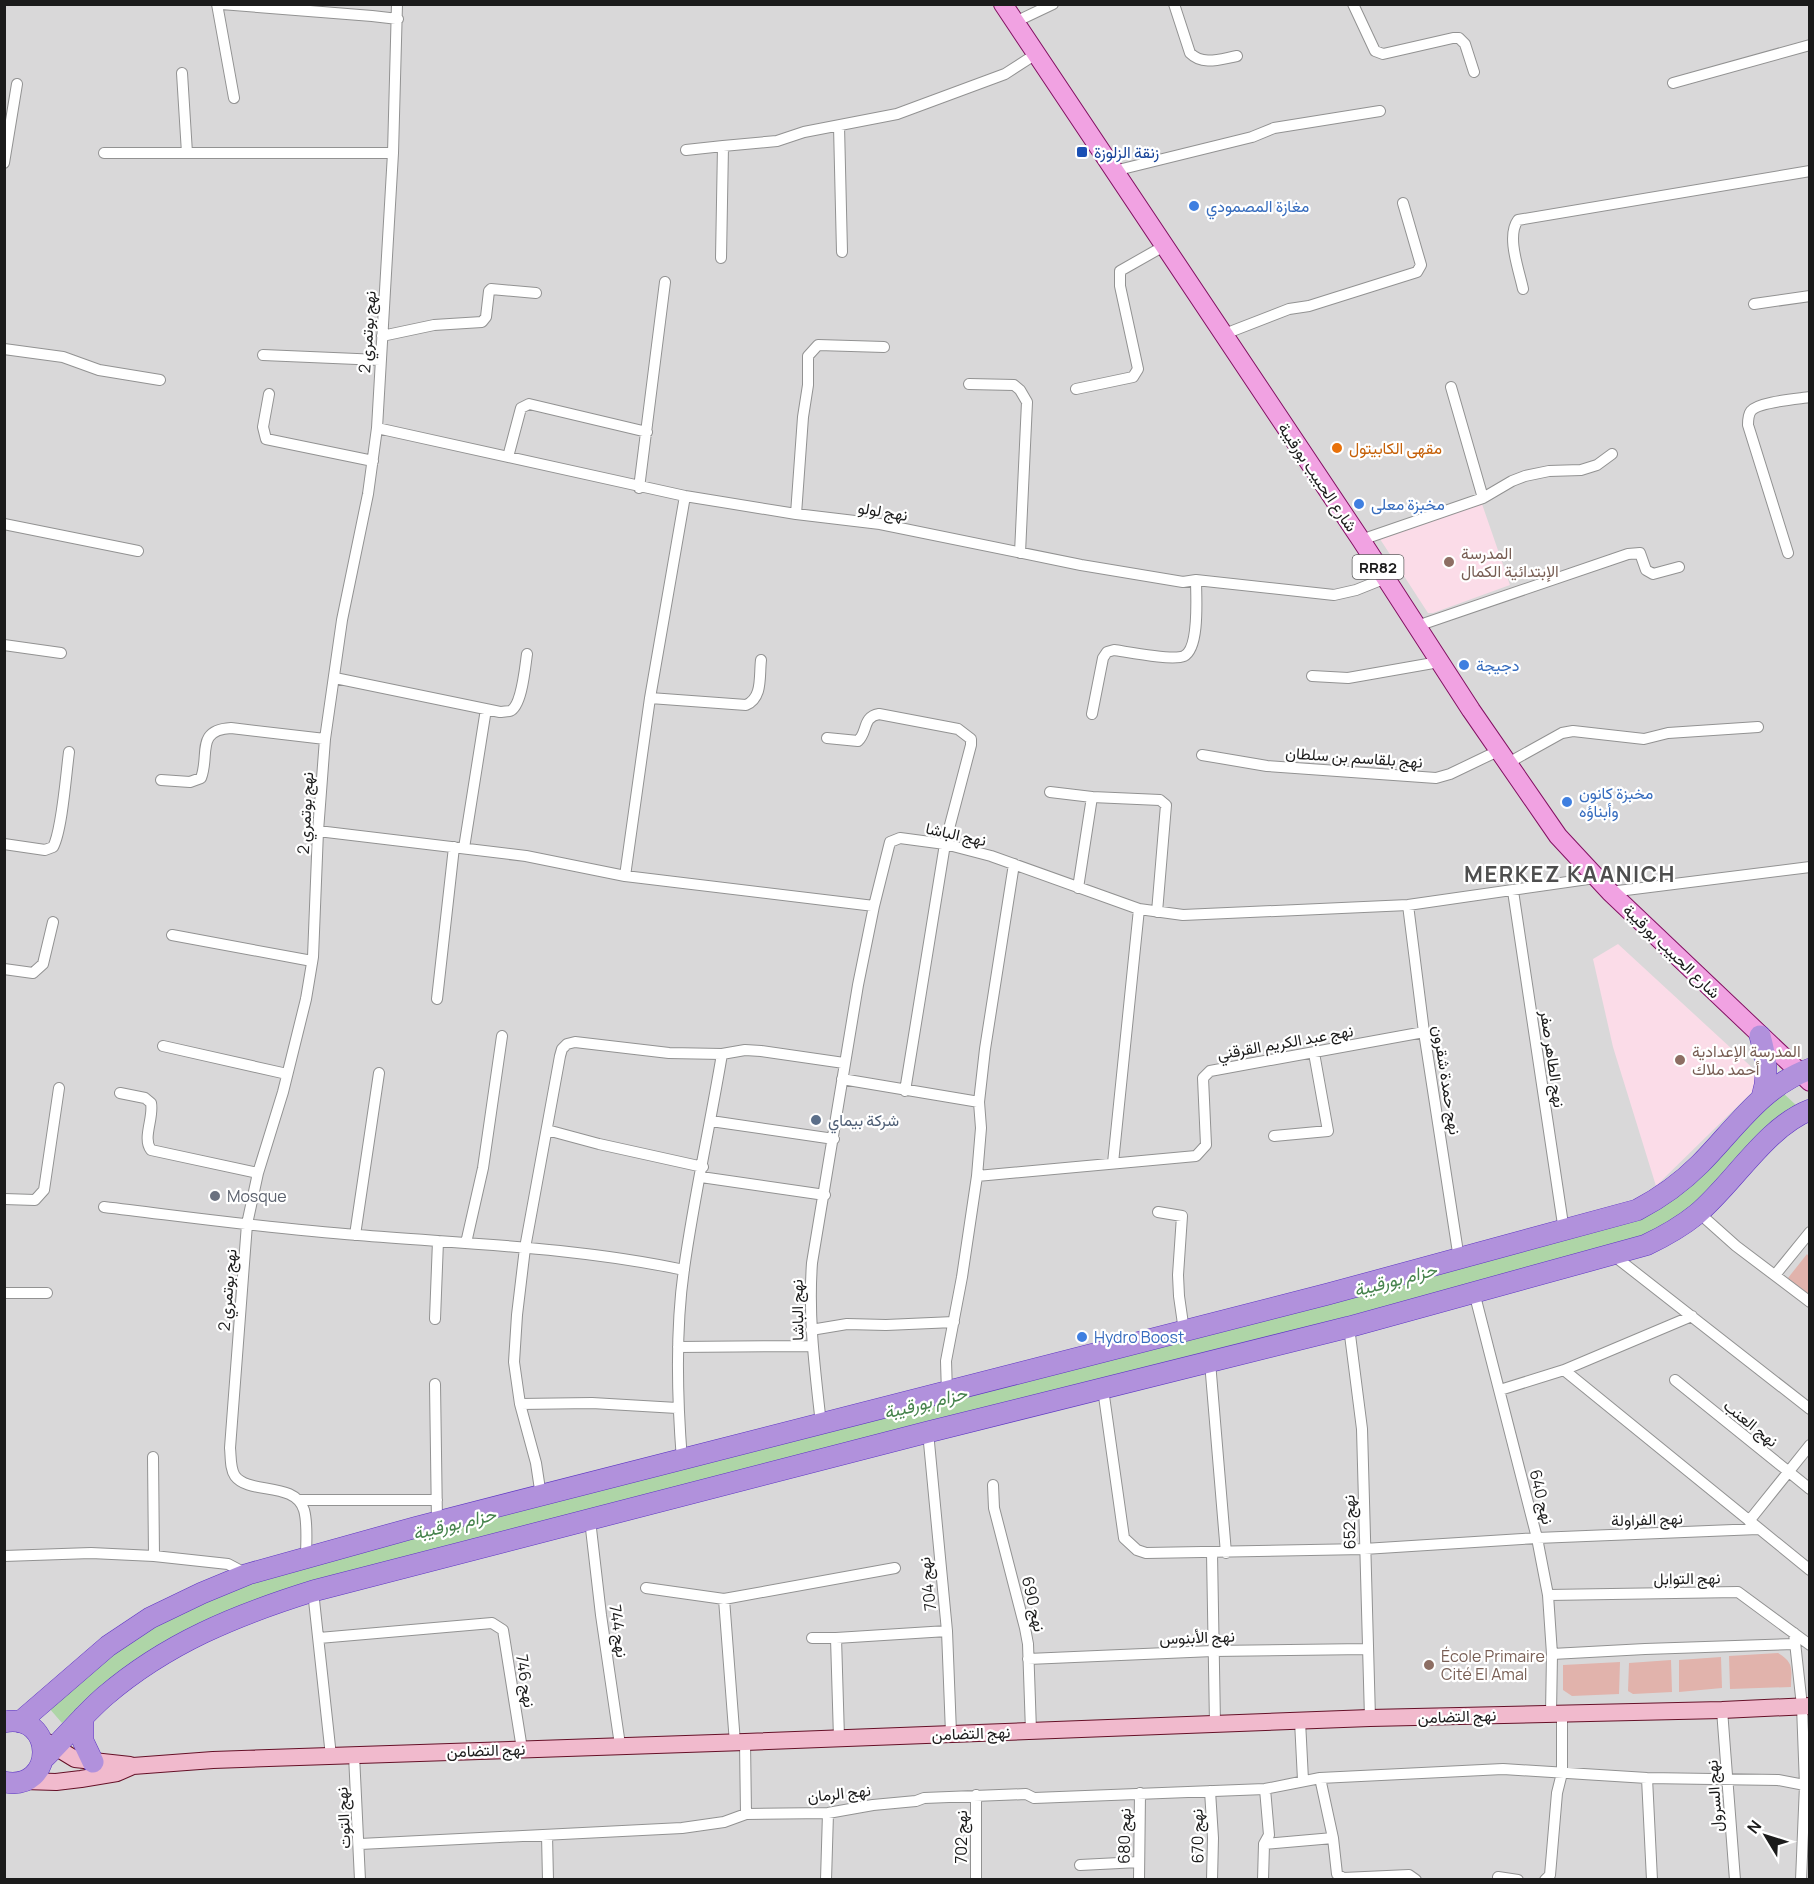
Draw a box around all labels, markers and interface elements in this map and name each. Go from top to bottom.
place label: زنقة الزلوزة [1094,141,1159,163]
marker: زنقة الزلوزة [1075,145,1089,159]
place label: مغازة المصمودي [1206,195,1309,220]
marker: مغازة المصمودي [1187,199,1201,213]
street label: نهج بوتمري 2 [353,290,384,374]
street label: شارع الحبيب بورقيبة [1272,418,1363,536]
place label: مقهى الكابيتول [1349,437,1442,459]
marker: مقهى الكابيتول [1330,441,1344,455]
place label: مخبزة معلى [1371,493,1445,515]
street label: نهج لولو [856,496,910,527]
marker: مخبزة معلى [1352,497,1366,511]
place label: المدرسة الإبتدائية الكمال [1461,542,1559,582]
road number: RR82 [1352,555,1404,579]
marker: المدرسة الإبتدائية الكمال [1442,555,1456,569]
place label: دجيجة [1476,654,1519,676]
marker: دجيجة [1457,658,1471,672]
street label: نهج بلقاسم بن سلطان [1285,741,1423,774]
street label: نهج بوتمري 2 [292,771,321,855]
place label: مخبزة كانون وأبناؤه [1579,782,1653,822]
marker: مخبزة كانون وأبناؤه [1560,795,1574,809]
street label: نهج الباشا [923,817,988,852]
district label: MERKEZ KAANICH [1464,859,1676,889]
street label: شارع الحبيب بورقيبة [1618,899,1725,1004]
street label: نهج الطاهر صفر [1534,1008,1571,1109]
street label: نهج عبد الكريم القرقني [1215,1019,1355,1068]
street label: نهج حمدة شقرون [1427,1024,1466,1136]
place label: المدرسة الإعدادية أحمد ملاك [1692,1040,1801,1080]
marker: المدرسة الإعدادية أحمد ملاك [1673,1053,1687,1067]
place label: شركة بيماي [828,1109,899,1134]
marker: شركة بيماي [809,1113,823,1127]
place label: Mosque [227,1185,287,1207]
marker: Mosque [208,1189,222,1203]
street label: نهج بوتمري 2 [212,1248,245,1332]
water label: حزام بورقيبة [1351,1256,1440,1303]
street label: نهج الباشا [785,1279,810,1341]
place label: Hydro Boost [1094,1326,1184,1348]
marker: Hydro Boost [1075,1330,1089,1344]
water label: حزام بورقيبة [881,1380,970,1425]
street label: نهج العنب [1718,1394,1783,1453]
street label: نهج 640 [1524,1467,1559,1527]
street label: نهج 652 [1338,1494,1361,1549]
water label: حزام بورقيبة [410,1501,499,1546]
street label: نهج الفراولة [1611,1507,1683,1532]
street label: نهج 704 [913,1556,942,1612]
street label: نهج التوابل [1653,1566,1721,1591]
street label: نهج 690 [1016,1574,1051,1634]
street label: نهج 744 [603,1603,634,1659]
street label: نهج الأبنوس [1159,1625,1235,1650]
place label: École Primaire Cité El Amal [1441,1645,1545,1685]
street label: نهج 746 [510,1653,541,1709]
marker: École Primaire Cité El Amal [1422,1658,1436,1672]
street label: نهج التضامن [1417,1704,1497,1729]
street label: نهج التضامن [931,1721,1011,1746]
street label: نهج التضامن [446,1738,526,1763]
street label: نهج السرول [1701,1759,1728,1833]
street label: نهج الرمان [806,1779,872,1808]
street label: نهج التوت [330,1786,357,1849]
north arrow [1736,1806,1796,1866]
street label: نهج 680 [1113,1808,1136,1864]
street label: نهج 670 [1186,1809,1209,1863]
street label: نهج 702 [950,1810,973,1864]
text: N [1742,1815,1766,1838]

